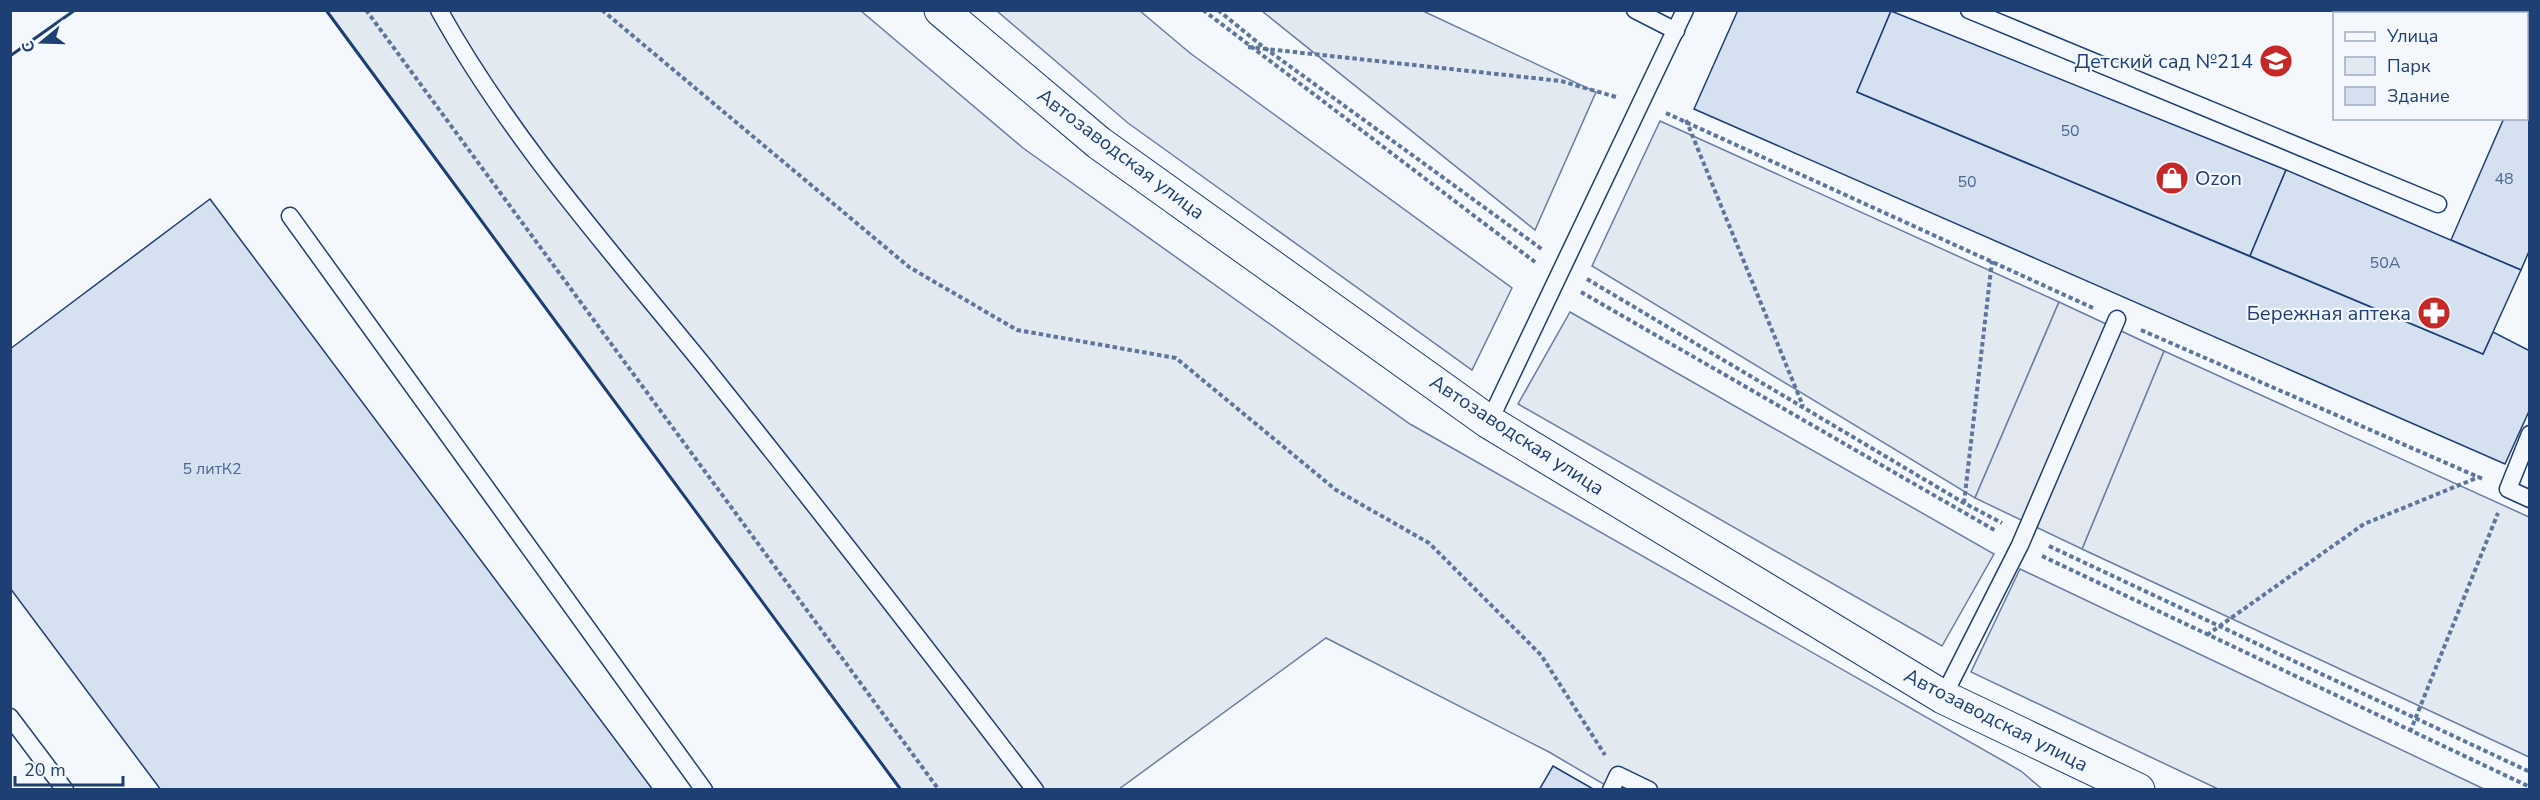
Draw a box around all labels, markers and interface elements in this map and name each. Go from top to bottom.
north arrow [12,12,72,72]
legend [2333,12,2528,120]
text: Улица [2386,24,2438,48]
text: С [17,38,41,55]
school or university icon: Детский сад №214 [2258,43,2294,79]
place label: Детский сад №214 [2074,48,2253,75]
text: Парк [2387,54,2431,78]
street label: Автозаводская улица [1032,82,1210,226]
text: Здание [2387,84,2450,108]
house number: 50 [2060,120,2080,142]
shop icon: Ozon [2154,160,2190,196]
place label: Ozon [2195,165,2242,192]
house number: 48 [2494,168,2514,190]
house number: 50 [1957,171,1977,193]
house number: 50А [2370,252,2401,274]
pharmacy icon: Бережная аптека [2416,295,2452,331]
place label: Бережная аптека [2247,300,2411,327]
street label: Автозаводская улица [1424,368,1610,502]
house number: 5 литК2 [182,458,242,480]
street label: Автозаводская улица [1899,662,2093,778]
scale bar [15,749,123,787]
text: 20 m [24,758,66,782]

